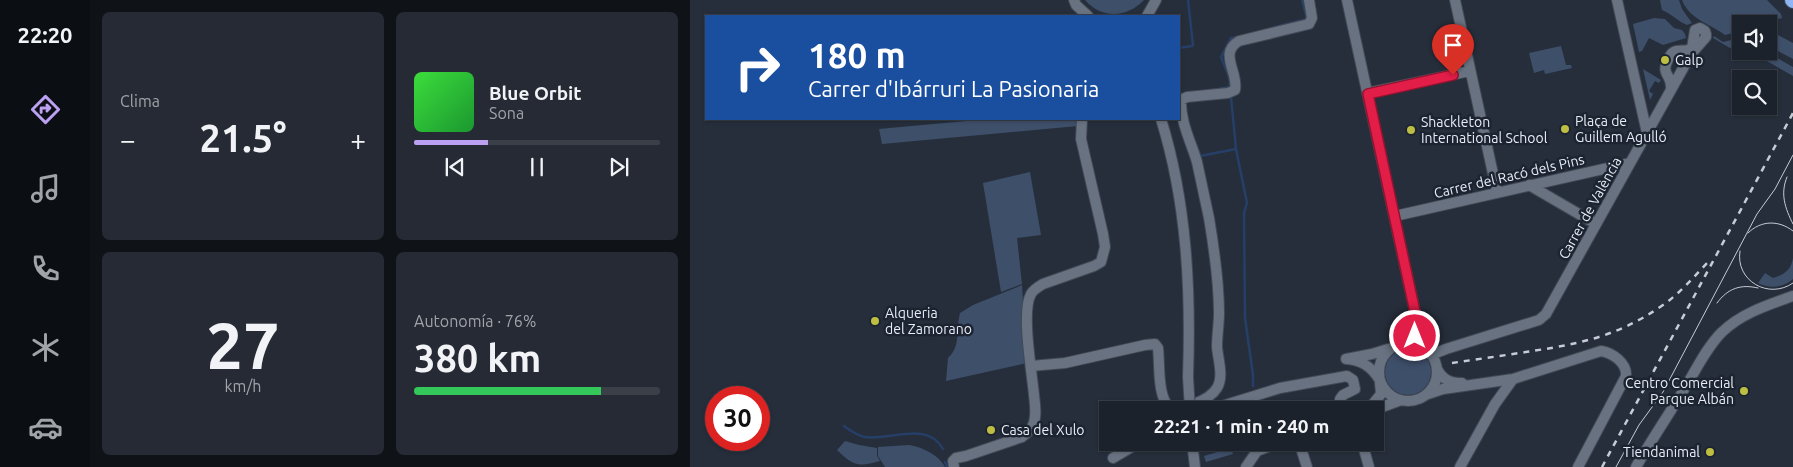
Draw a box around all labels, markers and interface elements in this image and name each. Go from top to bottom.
map controls [1732,15,1777,115]
button: sound [1732,15,1777,60]
text: 22:20 [17,22,73,47]
pin [1432,24,1474,75]
icon: arrive [1439,31,1467,59]
icon: right [725,35,790,100]
text: 180 m [808,35,906,75]
place label: Galp [1675,52,1703,68]
marker: Galp [1659,54,1671,66]
button: search [1732,70,1777,115]
text: Carrer d'Ibárruri La Pasionaria [808,76,1099,101]
text: Blue Orbit [489,82,582,104]
icon: directions [28,92,63,127]
text: Clima [120,92,160,110]
text: Sona [489,104,524,122]
place label: Plaça de Guillem Agulló [1575,113,1667,145]
place label: Shackleton International School [1421,114,1548,146]
text: 21.5° [199,117,287,159]
marker: Plaça de Guillem Agulló [1559,123,1571,135]
text: − [120,124,136,155]
text: + [350,124,366,155]
marker: Shackleton International School [1405,124,1417,136]
street label: Carrer del Racó dels Pins [1432,151,1586,201]
icon: previous [441,153,469,181]
icon: pause [523,153,551,181]
icon: next [605,153,633,181]
street label: Carrer de València [1555,154,1625,262]
icon: music [28,171,63,206]
icon: phone [28,251,63,286]
place label: Alqueria del Zamorano [885,305,972,337]
text: 27 [206,308,280,381]
position arrow [1388,309,1440,361]
text: Autonomía · 76% [414,312,536,330]
marker: Alqueria del Zamorano [869,315,881,327]
icon: climate [28,330,63,365]
text: 380 km [414,337,541,379]
place label: Centro Comercial Parque Albán [1625,375,1734,407]
text: km/h [225,377,261,395]
marker: Centro Comercial Parque Albán [1738,385,1750,397]
speed limit sign: 30 [705,386,770,451]
icon: car [28,410,63,445]
text: 22:21 · 1 min · 240 m [1154,415,1329,437]
place label: Casa del Xulo [1001,422,1085,438]
marker: Casa del Xulo [985,424,997,436]
place label: Tiendanimal [1623,444,1700,460]
marker: Tiendanimal [1704,446,1716,458]

